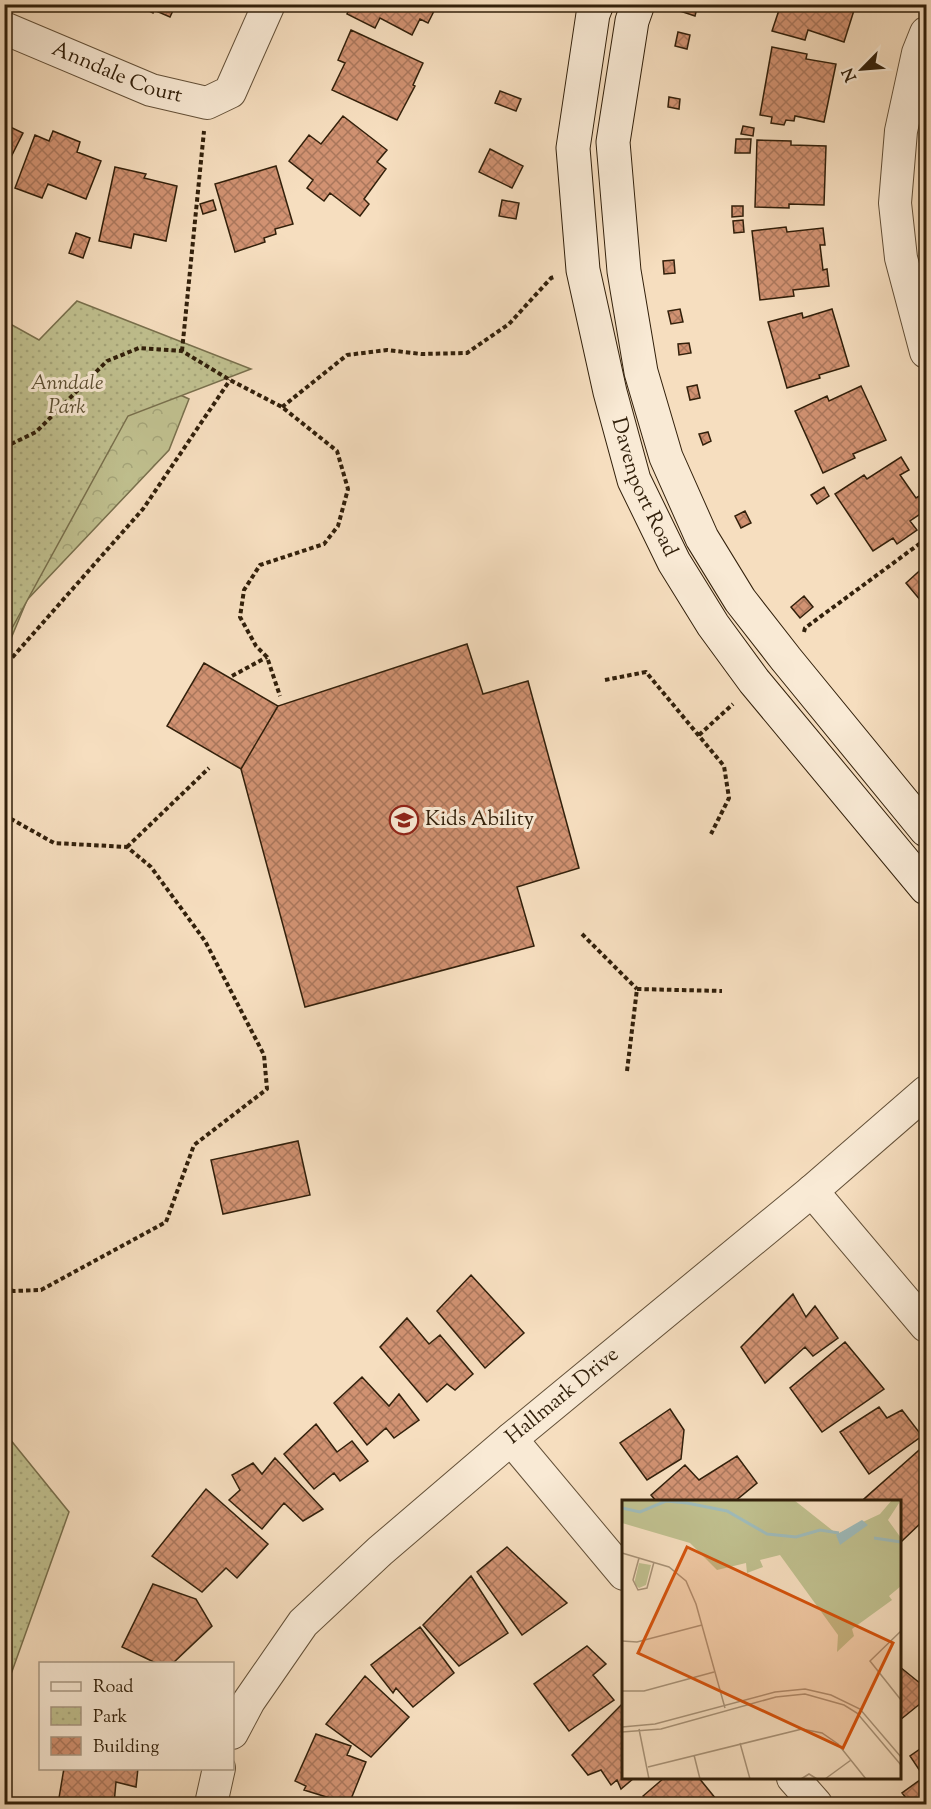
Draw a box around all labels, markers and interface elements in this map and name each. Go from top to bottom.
street label: Anndale Court [47,35,185,112]
north arrow [832,39,892,99]
text: N [837,63,864,85]
park label: Anndale Park [31,369,103,423]
street label: Davenport Road [603,414,685,562]
school or university icon: Kids Ability [388,804,420,836]
place label: Kids Ability [425,805,535,835]
street label: Hallmark Drive [500,1341,626,1452]
inset map [622,1500,901,1779]
legend [39,1662,234,1770]
text: Road [93,1675,133,1701]
text: Park [93,1705,128,1731]
text: Building [93,1735,159,1761]

